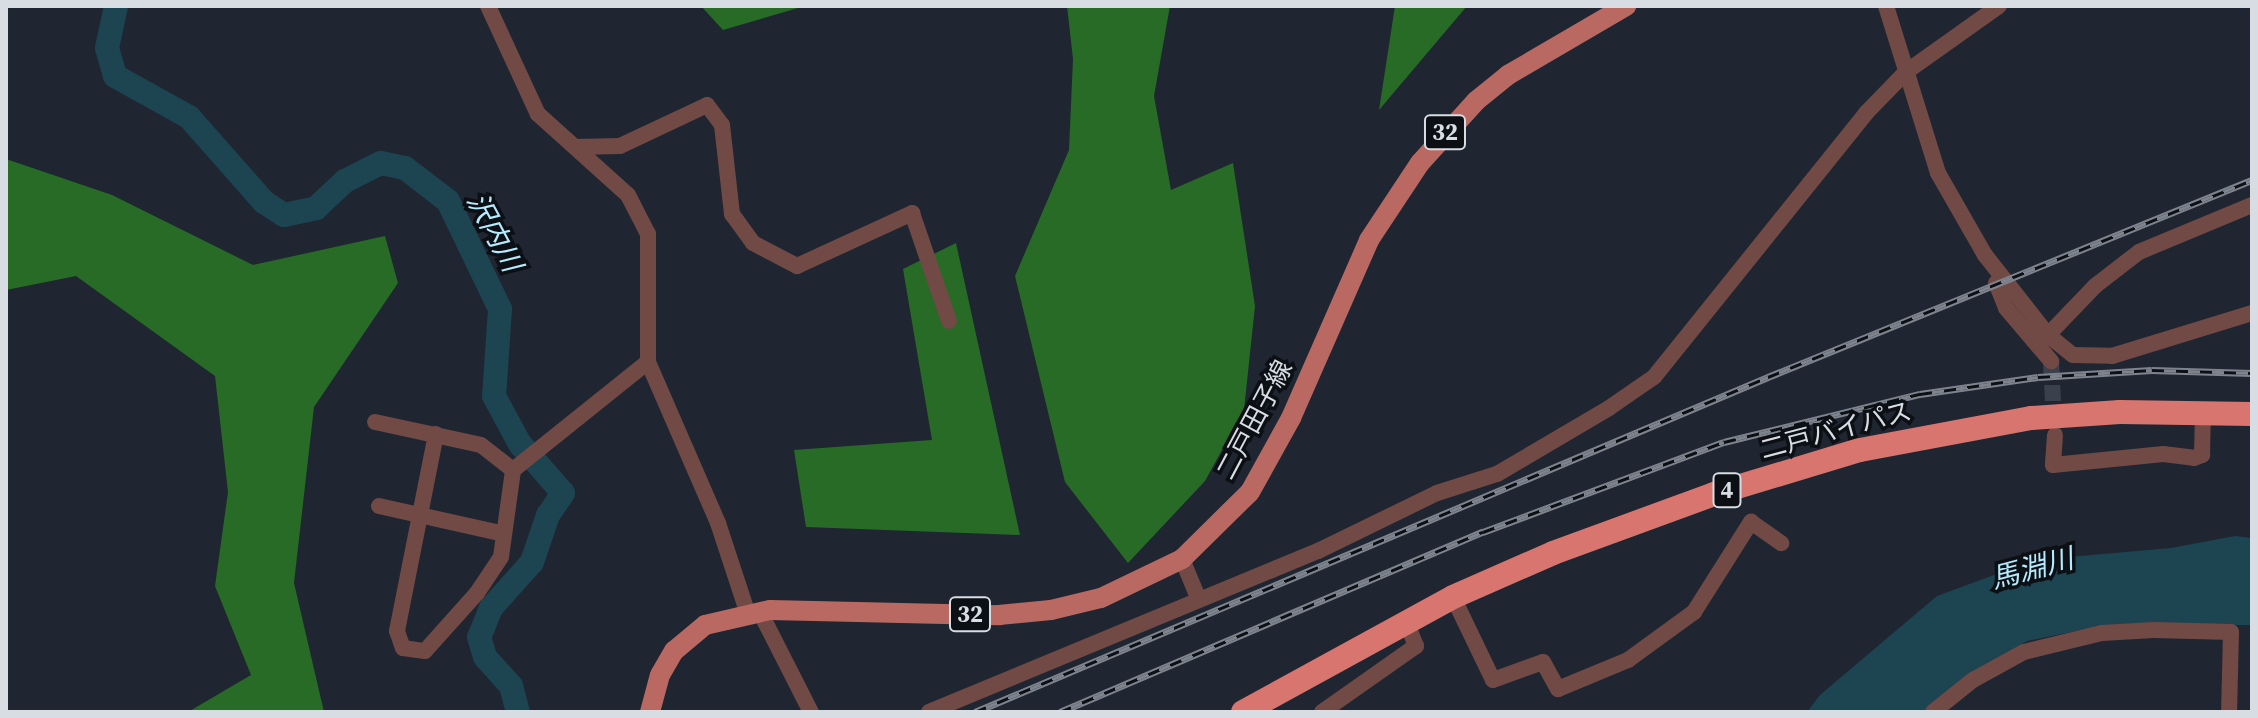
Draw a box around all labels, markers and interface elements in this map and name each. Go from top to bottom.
road number: 32 [1423,112,1467,152]
water label: 沢内川 [460,187,530,277]
street label: 二戸田子線 [1211,355,1299,485]
street label: 二戸バイパス [1757,396,1915,466]
road number: 4 [1711,470,1743,510]
water label: 馬淵川 [1987,541,2077,595]
road number: 32 [948,594,992,634]

